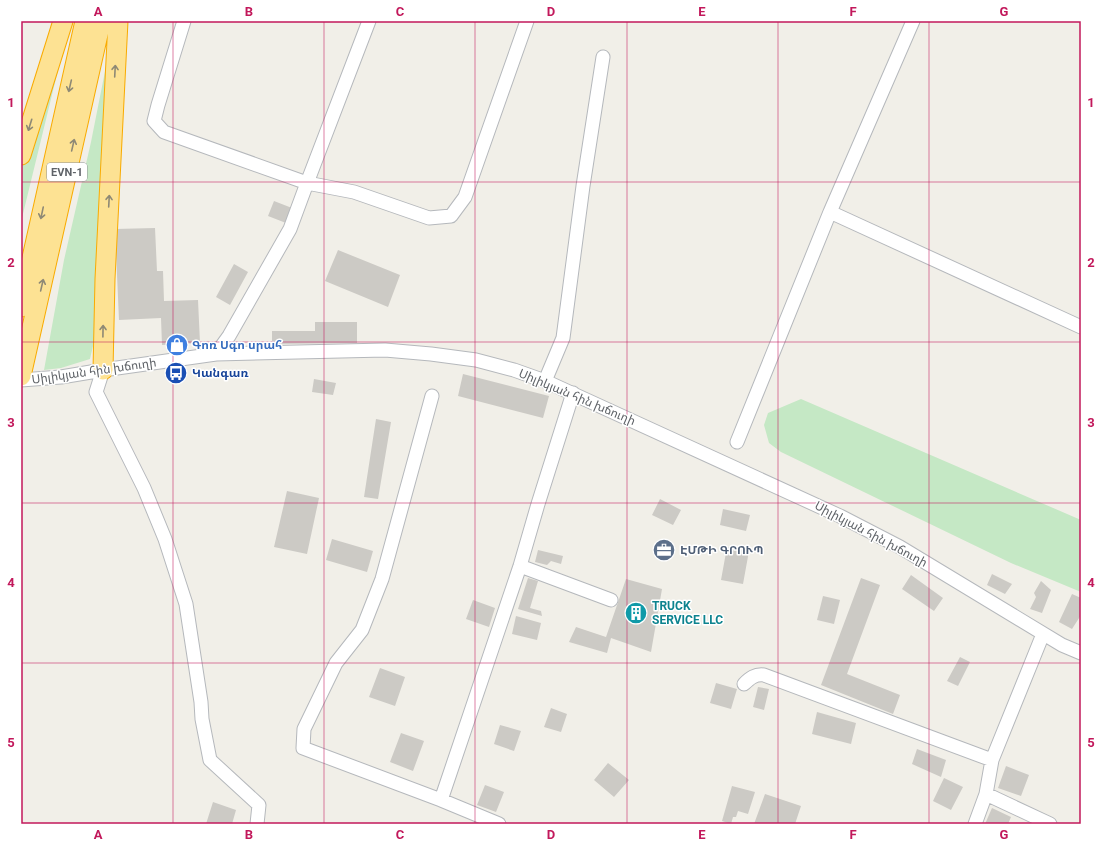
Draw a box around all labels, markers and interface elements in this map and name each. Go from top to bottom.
text: A [94,4,103,19]
text: B [245,4,253,19]
text: C [396,4,405,19]
text: D [547,4,555,19]
text: E [698,4,706,19]
text: F [849,4,857,19]
text: G [1000,4,1009,19]
one-way arrow [112,65,119,78]
one-way arrow [66,79,74,92]
text: 1 [7,95,15,110]
text: 1 [1087,95,1095,110]
one-way arrow [26,118,33,131]
one-way arrow [69,139,77,152]
road number: EVN-1 [47,163,87,181]
one-way arrow [105,195,112,208]
one-way arrow [38,206,46,219]
text: 2 [7,255,15,270]
text: 2 [1087,255,1095,270]
one-way arrow [38,279,46,292]
one-way arrow [100,325,107,338]
shop icon: Գոռ Սգո սրահ [164,332,190,358]
place label: Գոռ Սգո սրահ [192,338,282,352]
street label: Սիլիկյան հին խճուղի [31,355,157,387]
bus stop icon: Կանգառ [163,360,189,386]
place label: Կանգառ [192,366,248,380]
street label: Սիլիկյան հին խճուղի [516,366,638,428]
text: 3 [7,415,15,430]
text: 3 [1087,415,1095,430]
street label: Սիլիկյան հին խճուղի [812,498,930,570]
office icon: ԷՄԹԻ ԳՐՈՒՊ [651,537,677,563]
place label: ԷՄԹԻ ԳՐՈՒՊ [680,543,764,557]
text: 4 [7,575,15,590]
text: 4 [1087,575,1095,590]
place label: TRUCK SERVICE LLC [652,599,723,627]
building icon: TRUCK SERVICE LLC [623,600,649,626]
text: 5 [7,735,15,750]
text: 5 [1087,735,1095,750]
text: A [94,827,103,842]
text: B [245,827,253,842]
text: C [396,827,405,842]
text: D [547,827,555,842]
text: E [698,827,706,842]
text: F [849,827,857,842]
text: G [1000,827,1009,842]

